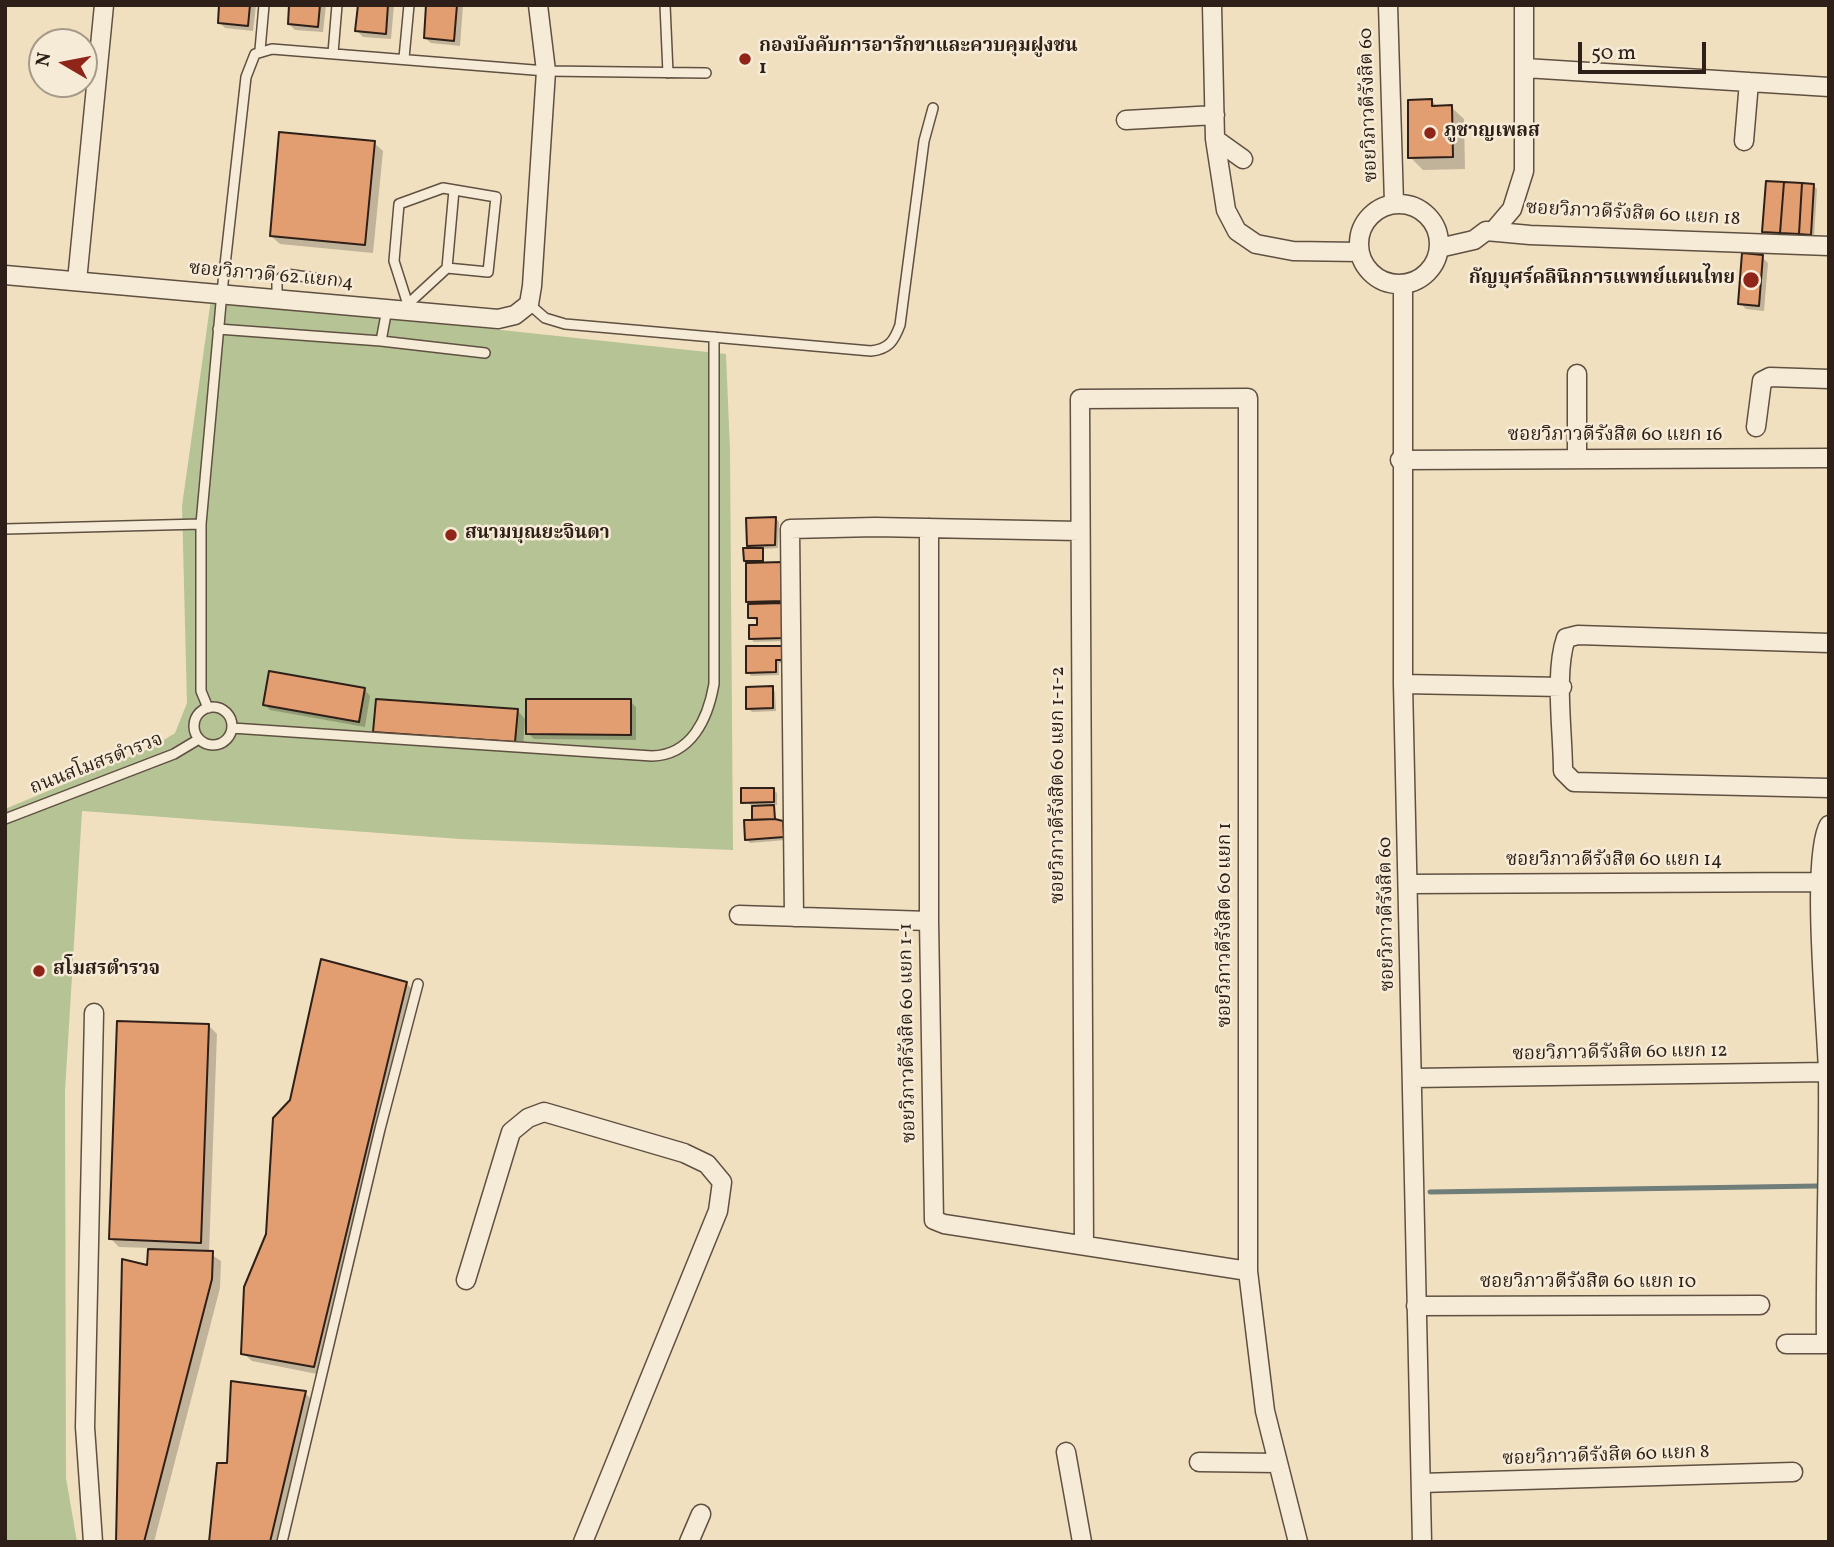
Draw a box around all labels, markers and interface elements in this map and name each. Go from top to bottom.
street label: ซอยวิภาวดีรังสิต 60 [1356,27,1384,183]
north arrow [28,28,98,98]
scale bar [1582,28,1710,72]
place label: กองบังคับการอารักขาและควบคุมฝูงชน 1 [759,37,1078,81]
text: 50 m [1591,39,1636,68]
text: N [30,51,58,69]
marker: กองบังคับการอารักขาและควบคุมฝูงชน 1 [737,51,753,67]
place label: ภูชาญเพลส [1444,122,1540,144]
marker: ภูชาญเพลส [1422,125,1438,141]
street label: ซอยวิภาวดีรังสิต 60 แยก 18 [1525,198,1741,232]
street label: ซอยวิภาวดี 62 แยก 4 [188,258,354,296]
place label: กัญบุศร์คลินิกการแพทย์แผนไทย [1469,269,1735,291]
marker: กัญบุศร์คลินิกการแพทย์แผนไทย [1741,270,1761,290]
street label: ซอยวิภาวดีรังสิต 60 แยก 16 [1508,426,1722,448]
place label: สนามบุณยะจินดา [465,524,610,546]
marker: สนามบุณยะจินดา [443,527,459,543]
street label: ซอยวิภาวดีรังสิต 60 แยก 1-1-2 [1049,666,1071,904]
street label: ถนนสโมสรตำรวจ [27,729,167,801]
street label: ซอยวิภาวดีรังสิต 60 แยก 1 [1216,822,1238,1028]
street label: ซอยวิภาวดีรังสิต 60 [1375,836,1401,992]
street label: ซอยวิภาวดีรังสิต 60 แยก 14 [1506,851,1722,873]
street label: ซอยวิภาวดีรังสิต 60 แยก 1-1 [896,923,922,1143]
place label: สโมสรตำรวจ [53,960,160,982]
marker: สโมสรตำรวจ [31,963,47,979]
street label: ซอยวิภาวดีรังสิต 60 แยก 12 [1512,1041,1728,1067]
street label: ซอยวิภาวดีรังสิต 60 แยก 10 [1480,1273,1696,1295]
street label: ซอยวิภาวดีรังสิต 60 แยก 8 [1502,1442,1710,1472]

